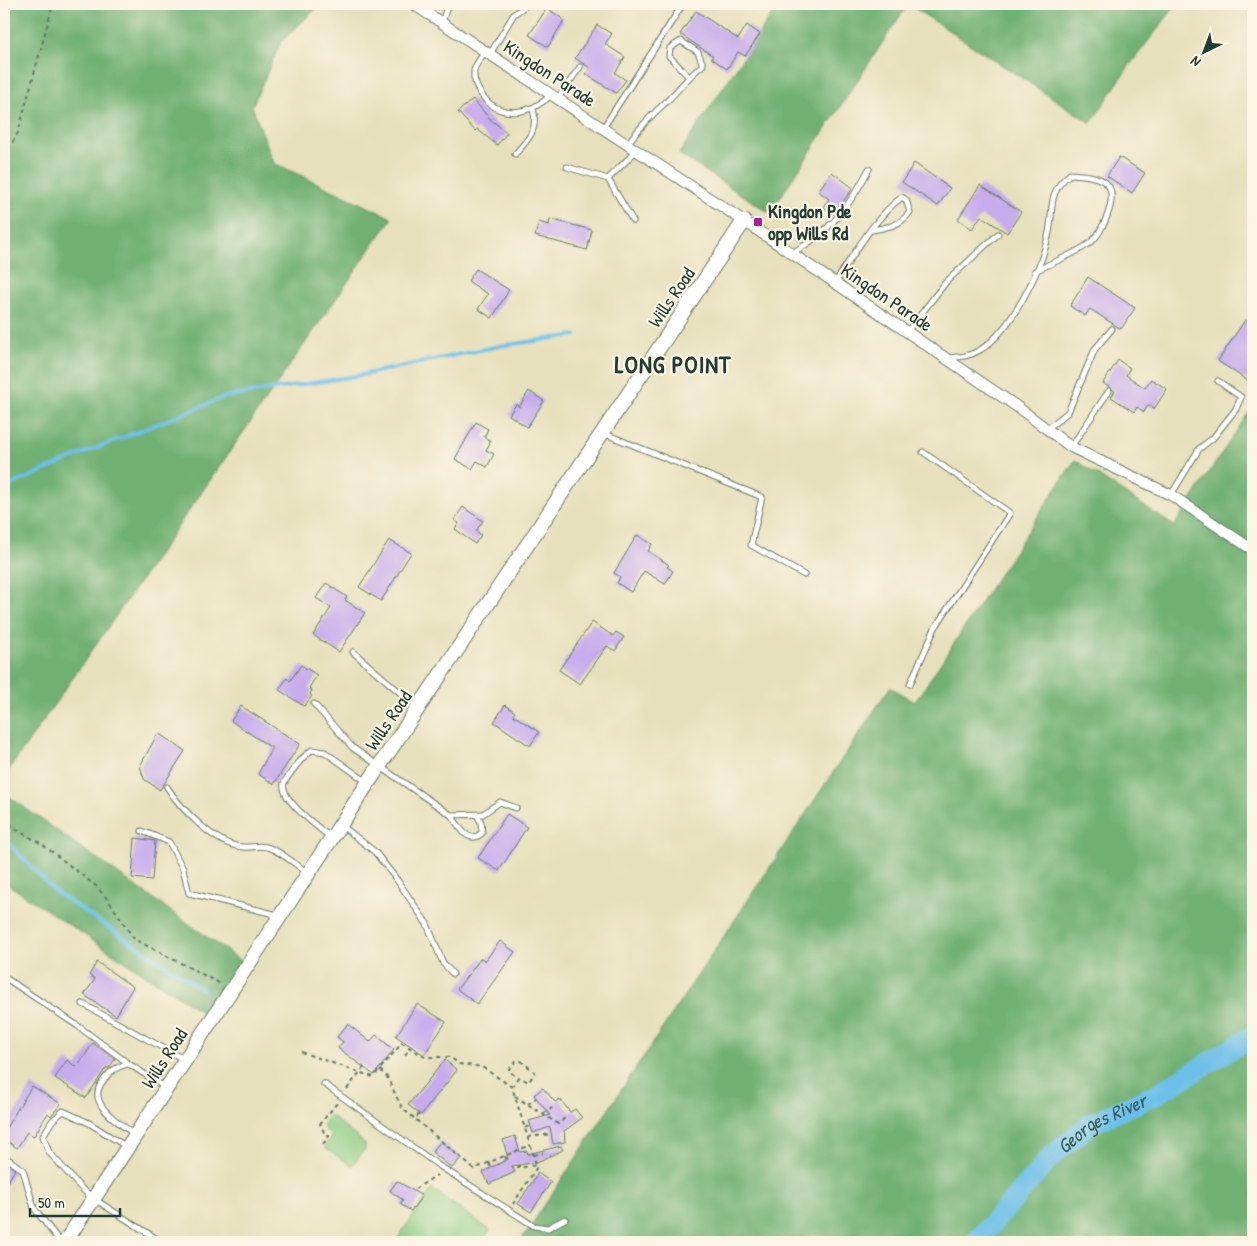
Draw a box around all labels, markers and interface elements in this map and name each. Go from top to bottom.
north arrow [1180,28,1230,78]
street label: Kingdon Parade [499,33,602,113]
text: N [1185,52,1204,72]
place label: Kingdon Pde opp Wills Rd [768,198,852,247]
marker: Kingdon Pde opp Wills Rd [752,216,764,228]
street label: Kingdon Parade [836,257,938,338]
street label: Wills Road [641,261,701,332]
district label: LONG POINT [615,348,731,380]
street label: Wills Road [358,684,418,755]
street label: Wills Road [135,1022,193,1093]
water label: Georges River [1051,1086,1153,1159]
scale bar [30,1186,120,1218]
text: 50 m [38,1192,65,1213]

